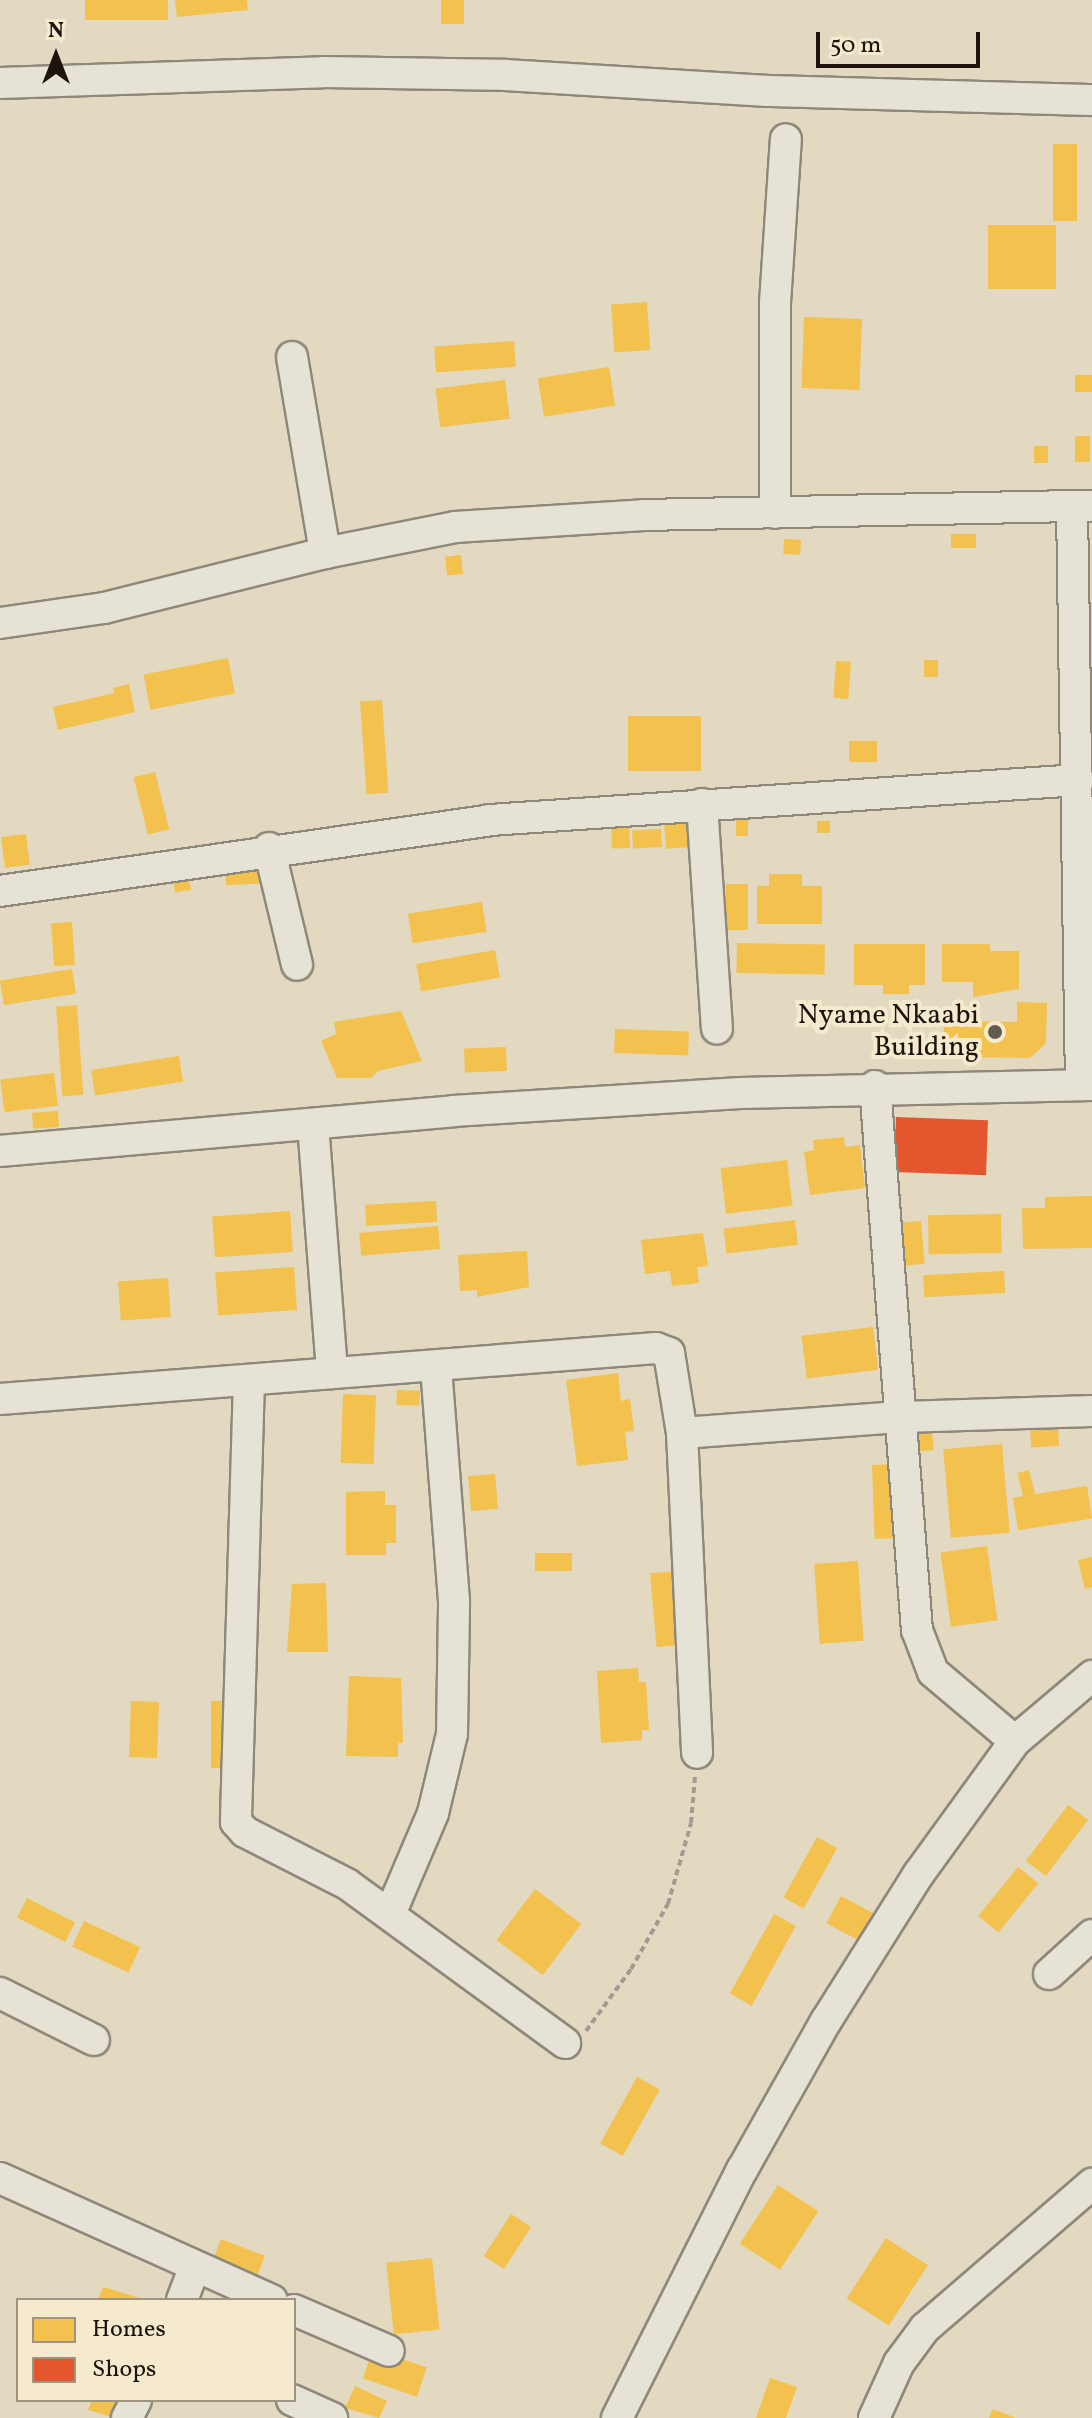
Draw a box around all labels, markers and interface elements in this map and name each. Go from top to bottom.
north arrow [16,16,96,96]
text: N [48,16,64,47]
scale bar [820,16,984,66]
text: 50 m [830,29,882,63]
place label: Nyame Nkaabi Building [798,999,979,1065]
marker: Nyame Nkaabi Building [986,1023,1004,1041]
legend [16,2298,296,2402]
text: Homes [92,2313,166,2347]
text: Shops [92,2353,156,2387]

